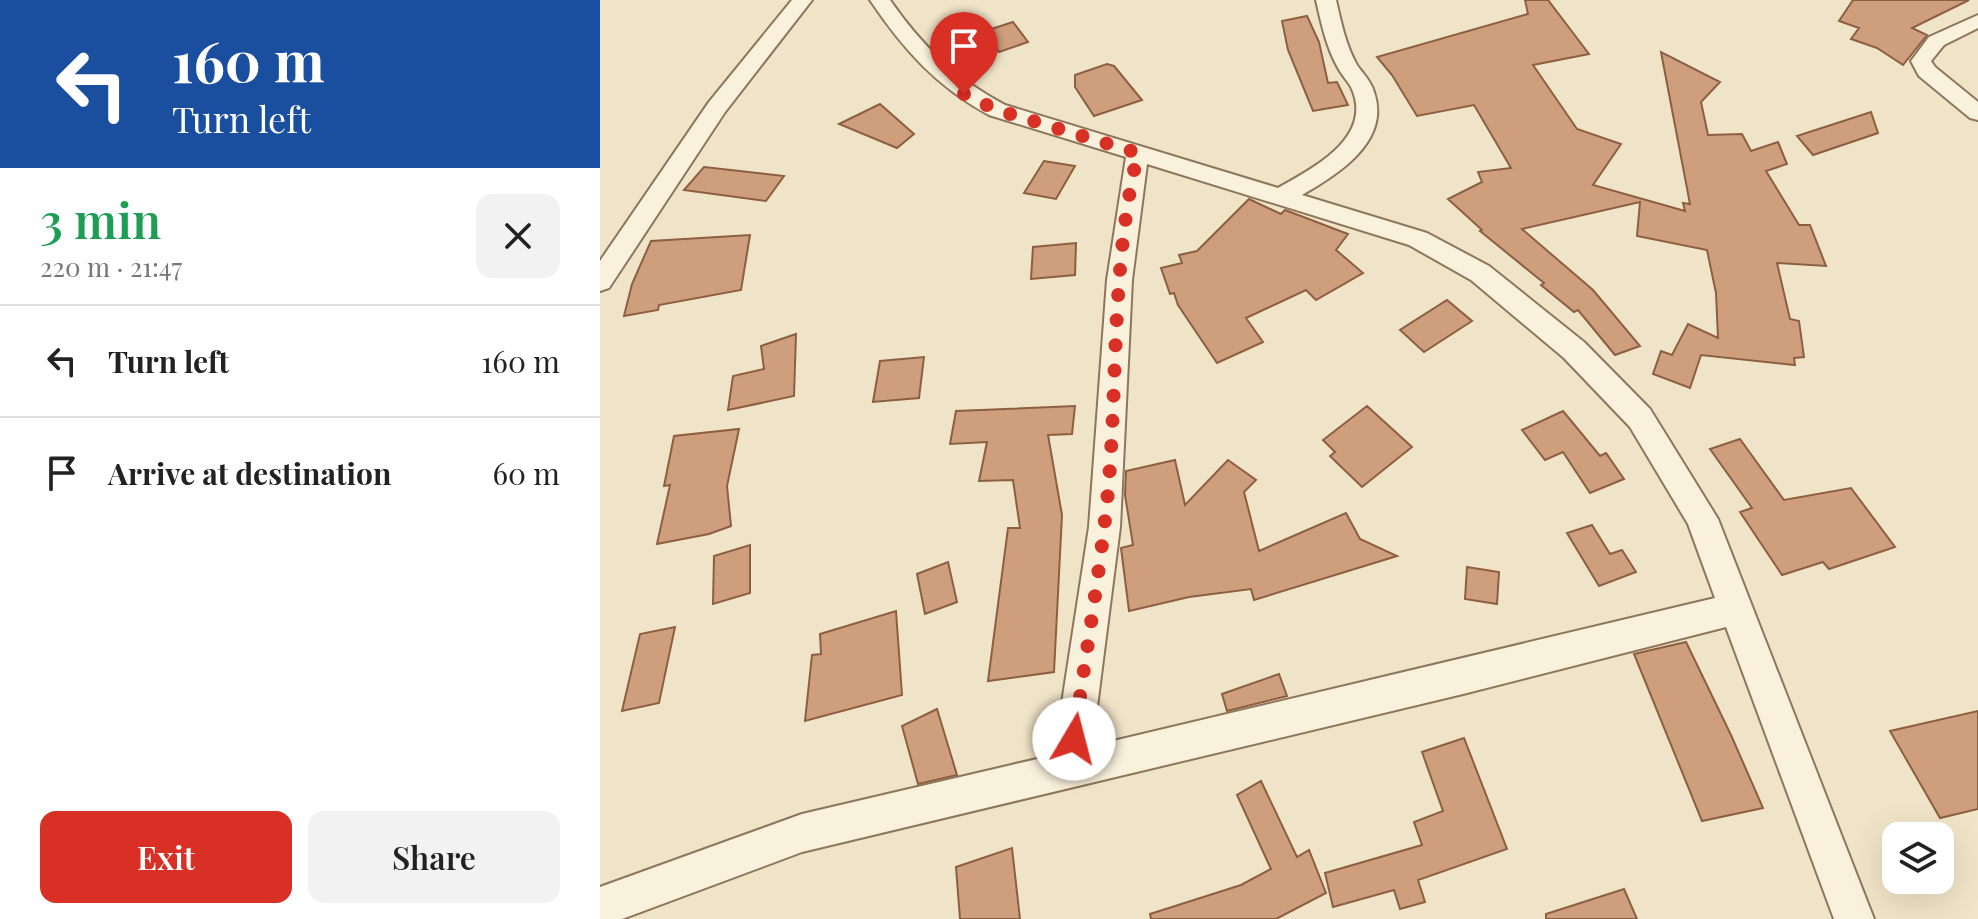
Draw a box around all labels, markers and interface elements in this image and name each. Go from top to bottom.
pin [930,12,998,94]
text: 160 m [172,22,325,97]
icon: arrive [942,24,986,68]
icon: left [40,32,144,136]
text: Turn left [172,94,311,142]
text: 3 min [40,187,161,251]
button: close [476,194,560,278]
text: 220 m · 21:47 [40,249,182,284]
icon: left [40,339,84,383]
text: Turn left [108,341,229,381]
text: 160 m [481,341,560,381]
icon: arrive [40,451,84,495]
text: Arrive at destination [108,453,391,493]
text: 60 m [492,453,560,493]
position arrow [1032,697,1116,781]
button: Exit [40,811,292,903]
button: Share [308,811,560,903]
map controls [1882,822,1954,894]
button: layers [1882,822,1954,894]

